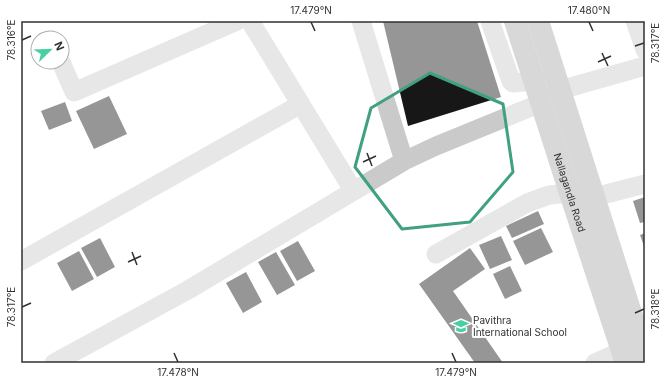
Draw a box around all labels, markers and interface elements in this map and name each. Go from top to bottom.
text: 17.479°N [290,4,332,16]
text: 17.480°N [568,4,610,16]
text: 78.316°E [5,19,17,61]
text: 78.317°E [649,23,661,63]
north arrow [30,30,70,70]
text: N [51,39,67,53]
street label: Nallagandla Road [552,151,588,233]
text: 78.317°E [5,287,17,327]
text: 78.318°E [649,289,661,329]
place label: Pavithra International School [473,314,567,338]
school or university icon: Pavithra International School [452,317,470,335]
text: 17.478°N [157,366,199,378]
text: 17.479°N [435,366,477,378]

